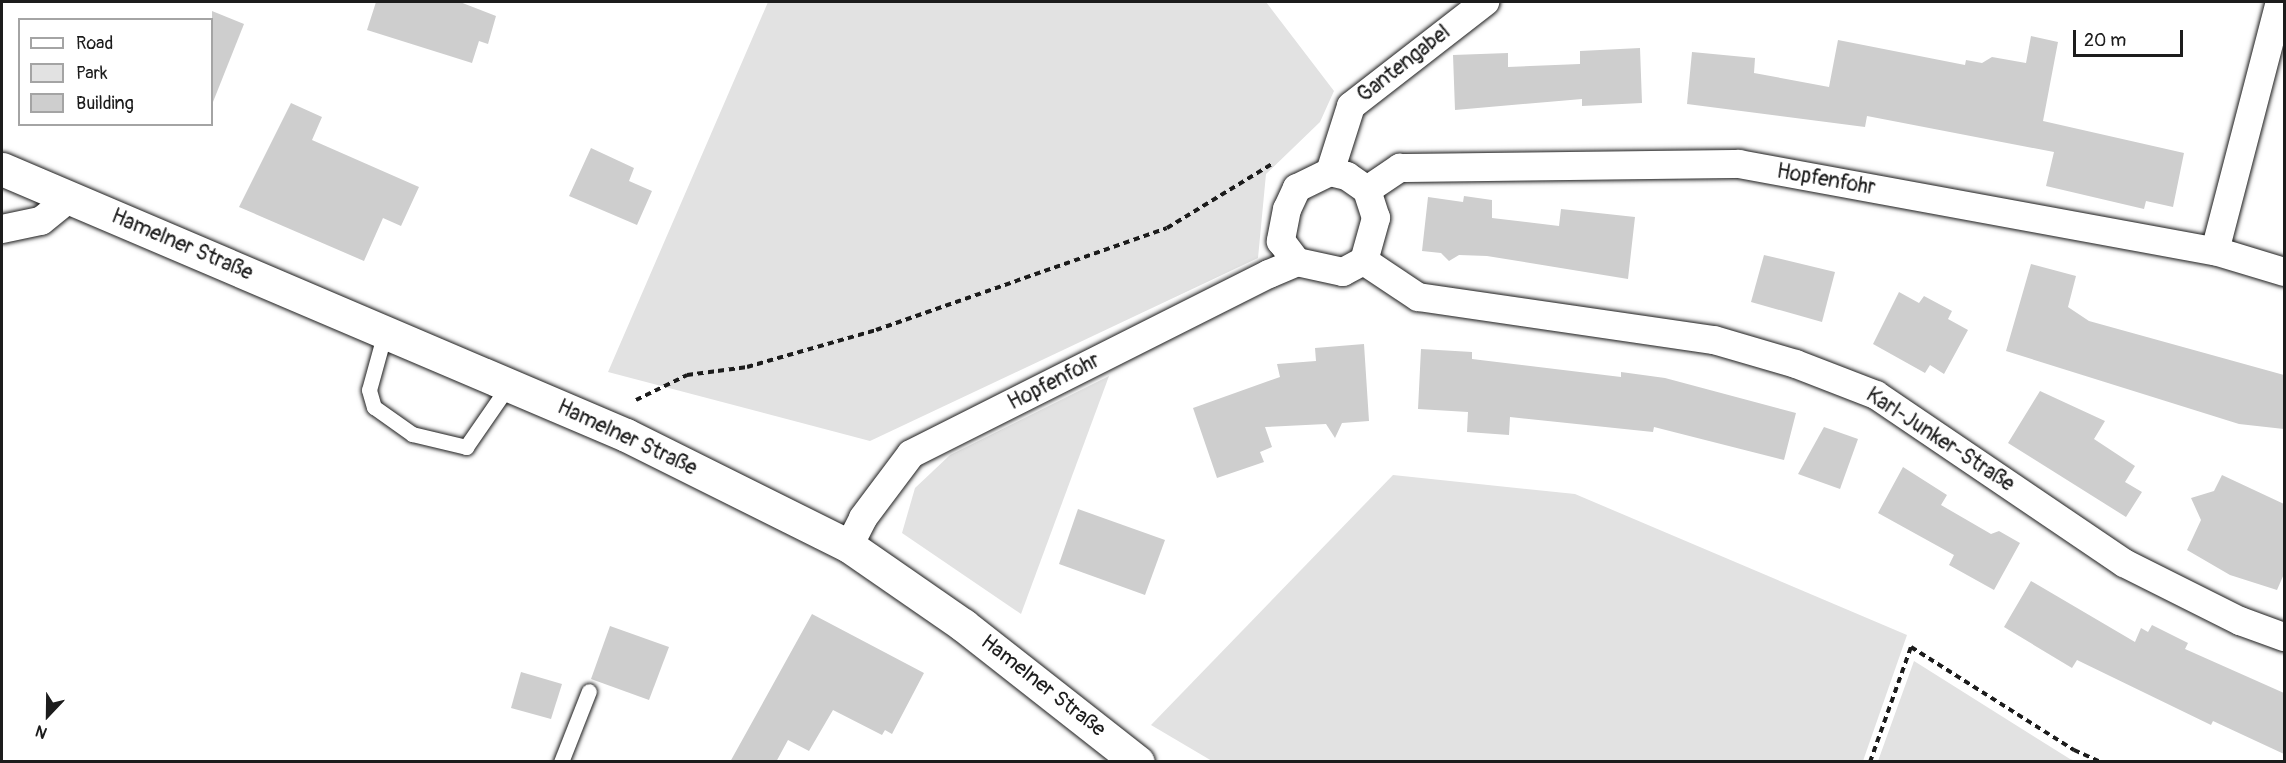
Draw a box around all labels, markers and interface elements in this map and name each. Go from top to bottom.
legend [18,18,213,126]
scale bar [2076,18,2186,56]
street label: Gantengabel [1353,20,1455,108]
text: 20 m [2084,29,2126,52]
text: Road [76,32,113,55]
text: Park [76,62,108,85]
text: Building [76,92,134,115]
street label: Hopfenfohr [1775,159,1877,201]
street label: Hamelner Straße [108,204,256,286]
street label: Hopfenfohr [1004,348,1104,416]
street label: Karl-Junker-Straße [1861,383,2019,497]
street label: Hamelner Straße [553,395,701,481]
street label: Hamelner Straße [976,630,1110,742]
north arrow [18,685,78,745]
text: N [32,720,50,743]

